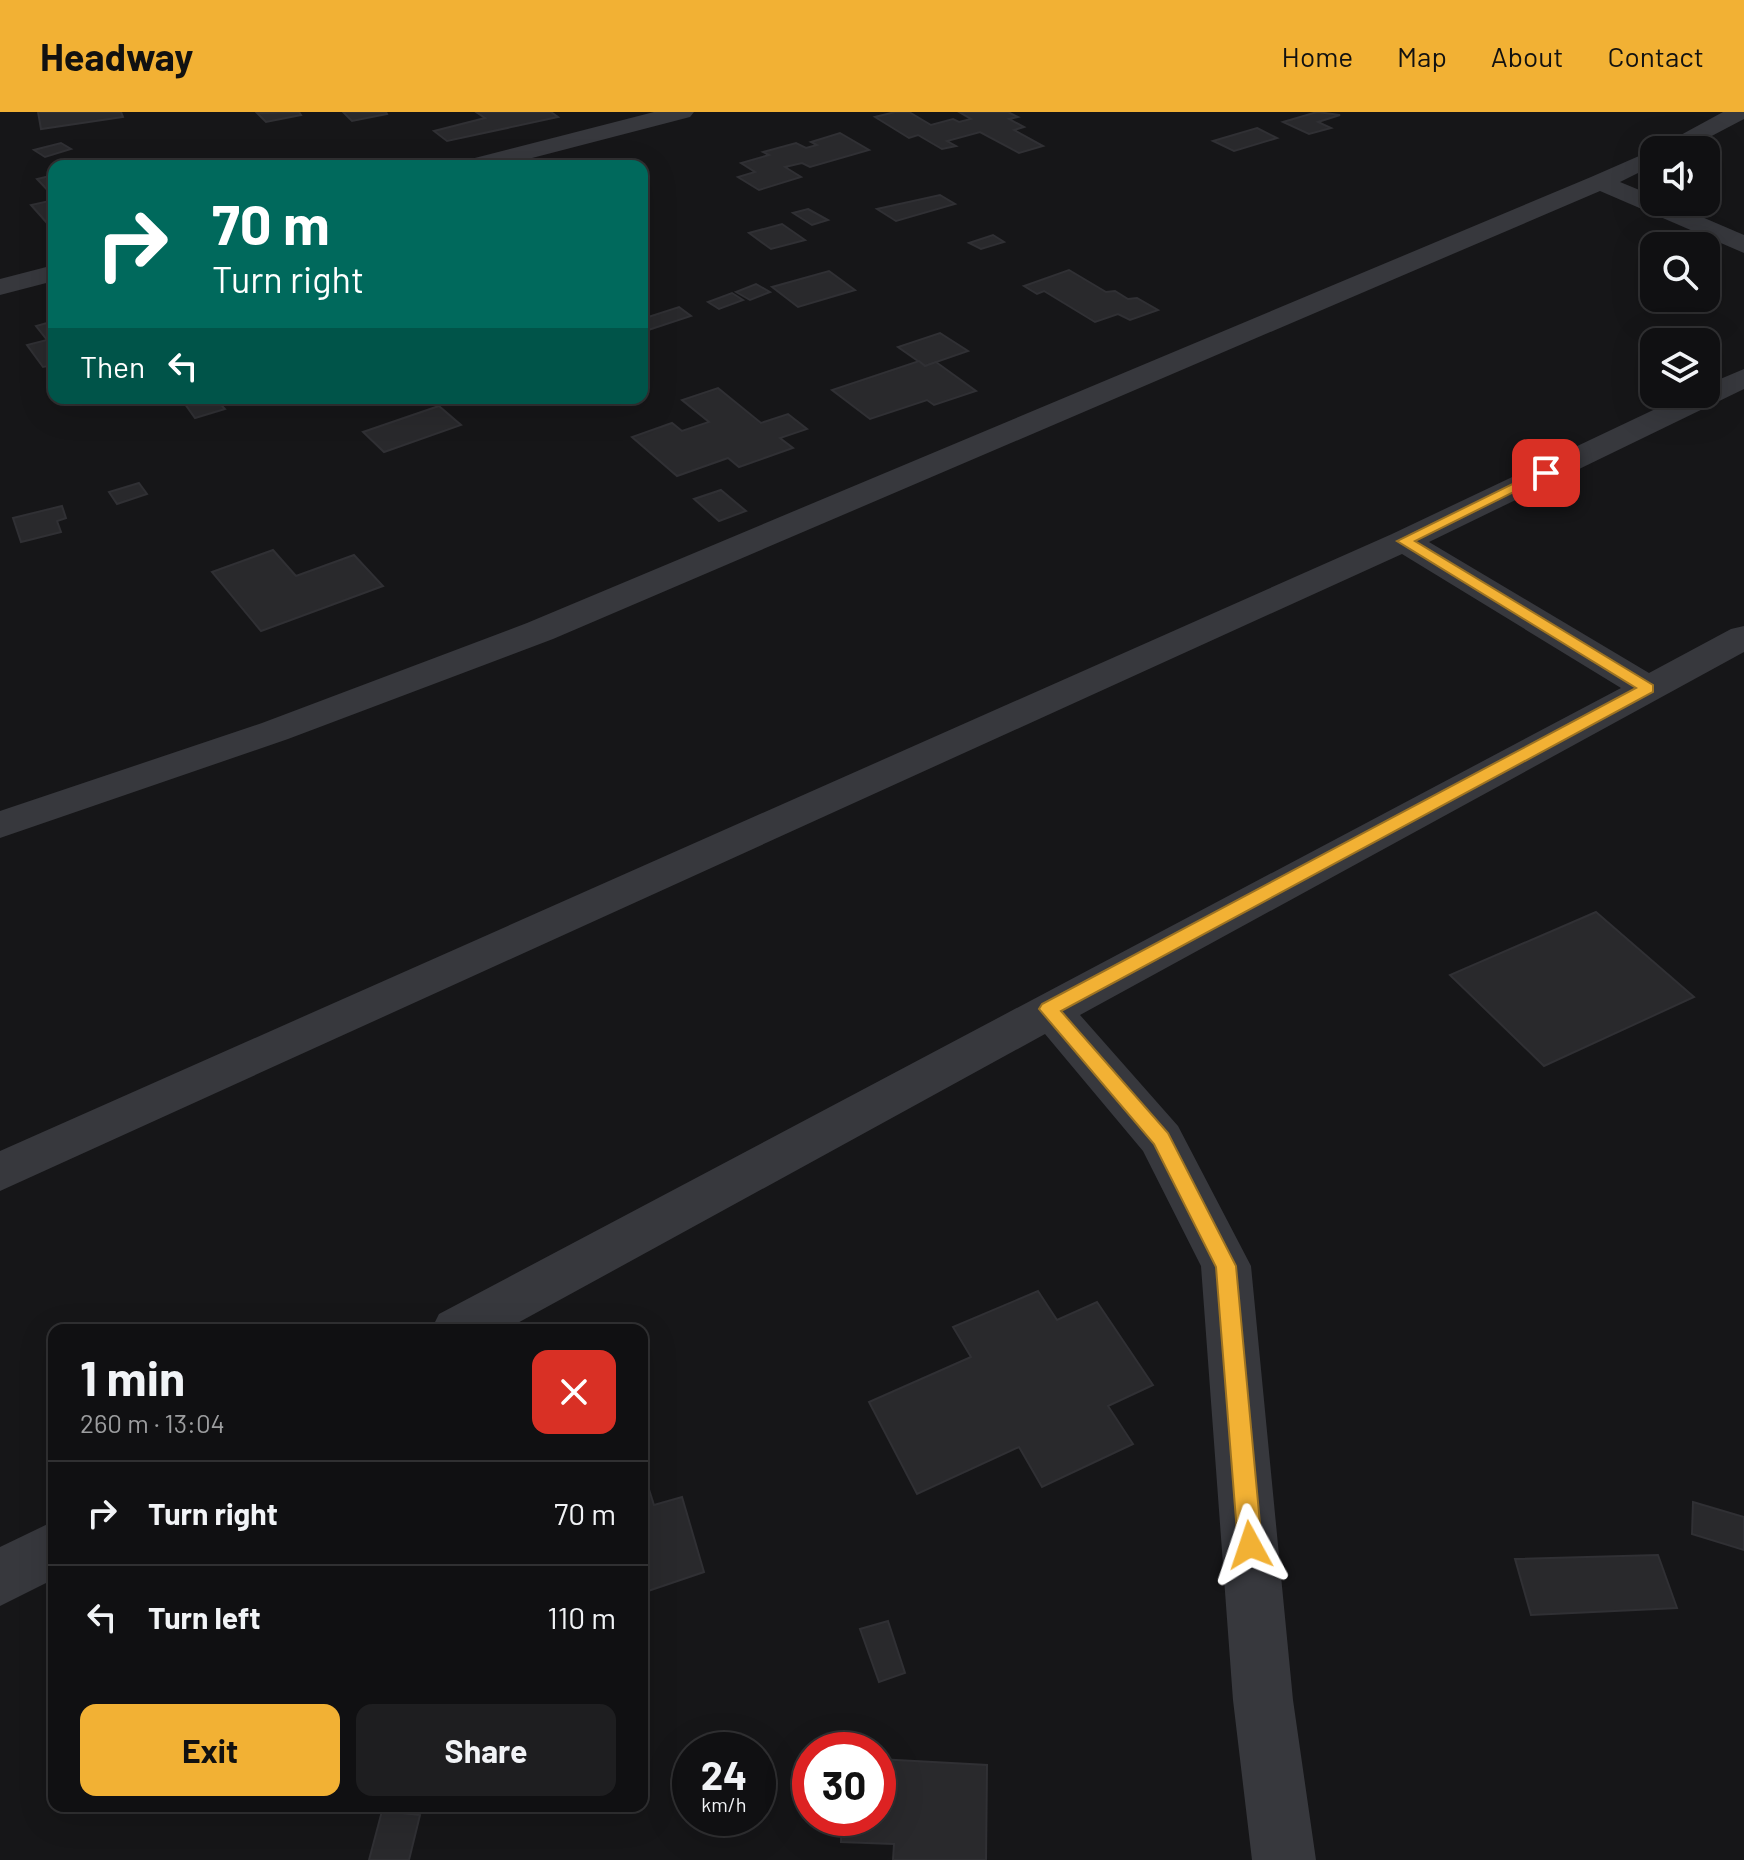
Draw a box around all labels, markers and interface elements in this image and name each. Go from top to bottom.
text: Headway [40,33,193,79]
text: Home [1282,39,1353,73]
text: Map [1397,39,1447,73]
text: About [1491,39,1563,73]
text: Contact [1607,39,1704,73]
map controls [1640,136,1720,408]
button: sound [1640,136,1720,216]
text: 70 m [212,189,330,256]
icon: right [80,192,184,296]
button: search [1640,232,1720,312]
text: Turn right [212,257,364,300]
button: layers [1640,328,1720,408]
icon: left [161,344,205,388]
text: Then [80,348,145,384]
pin [1512,439,1580,507]
icon: arrive [1524,451,1568,495]
text: 1 min [80,1348,185,1406]
button: close [532,1350,616,1434]
text: 260 m · 13:04 [80,1407,225,1438]
icon: right [80,1491,124,1535]
text: Turn right [148,1495,278,1531]
text: 70 m [554,1495,616,1531]
position arrow [1208,1503,1292,1587]
icon: left [80,1595,124,1639]
text: Turn left [148,1599,261,1635]
text: 110 m [547,1599,616,1635]
button: Exit [80,1704,340,1796]
button: Share [356,1704,616,1796]
speed limit sign: 30 [792,1732,896,1836]
text: 24 [701,1750,747,1798]
text: km/h [701,1792,747,1816]

